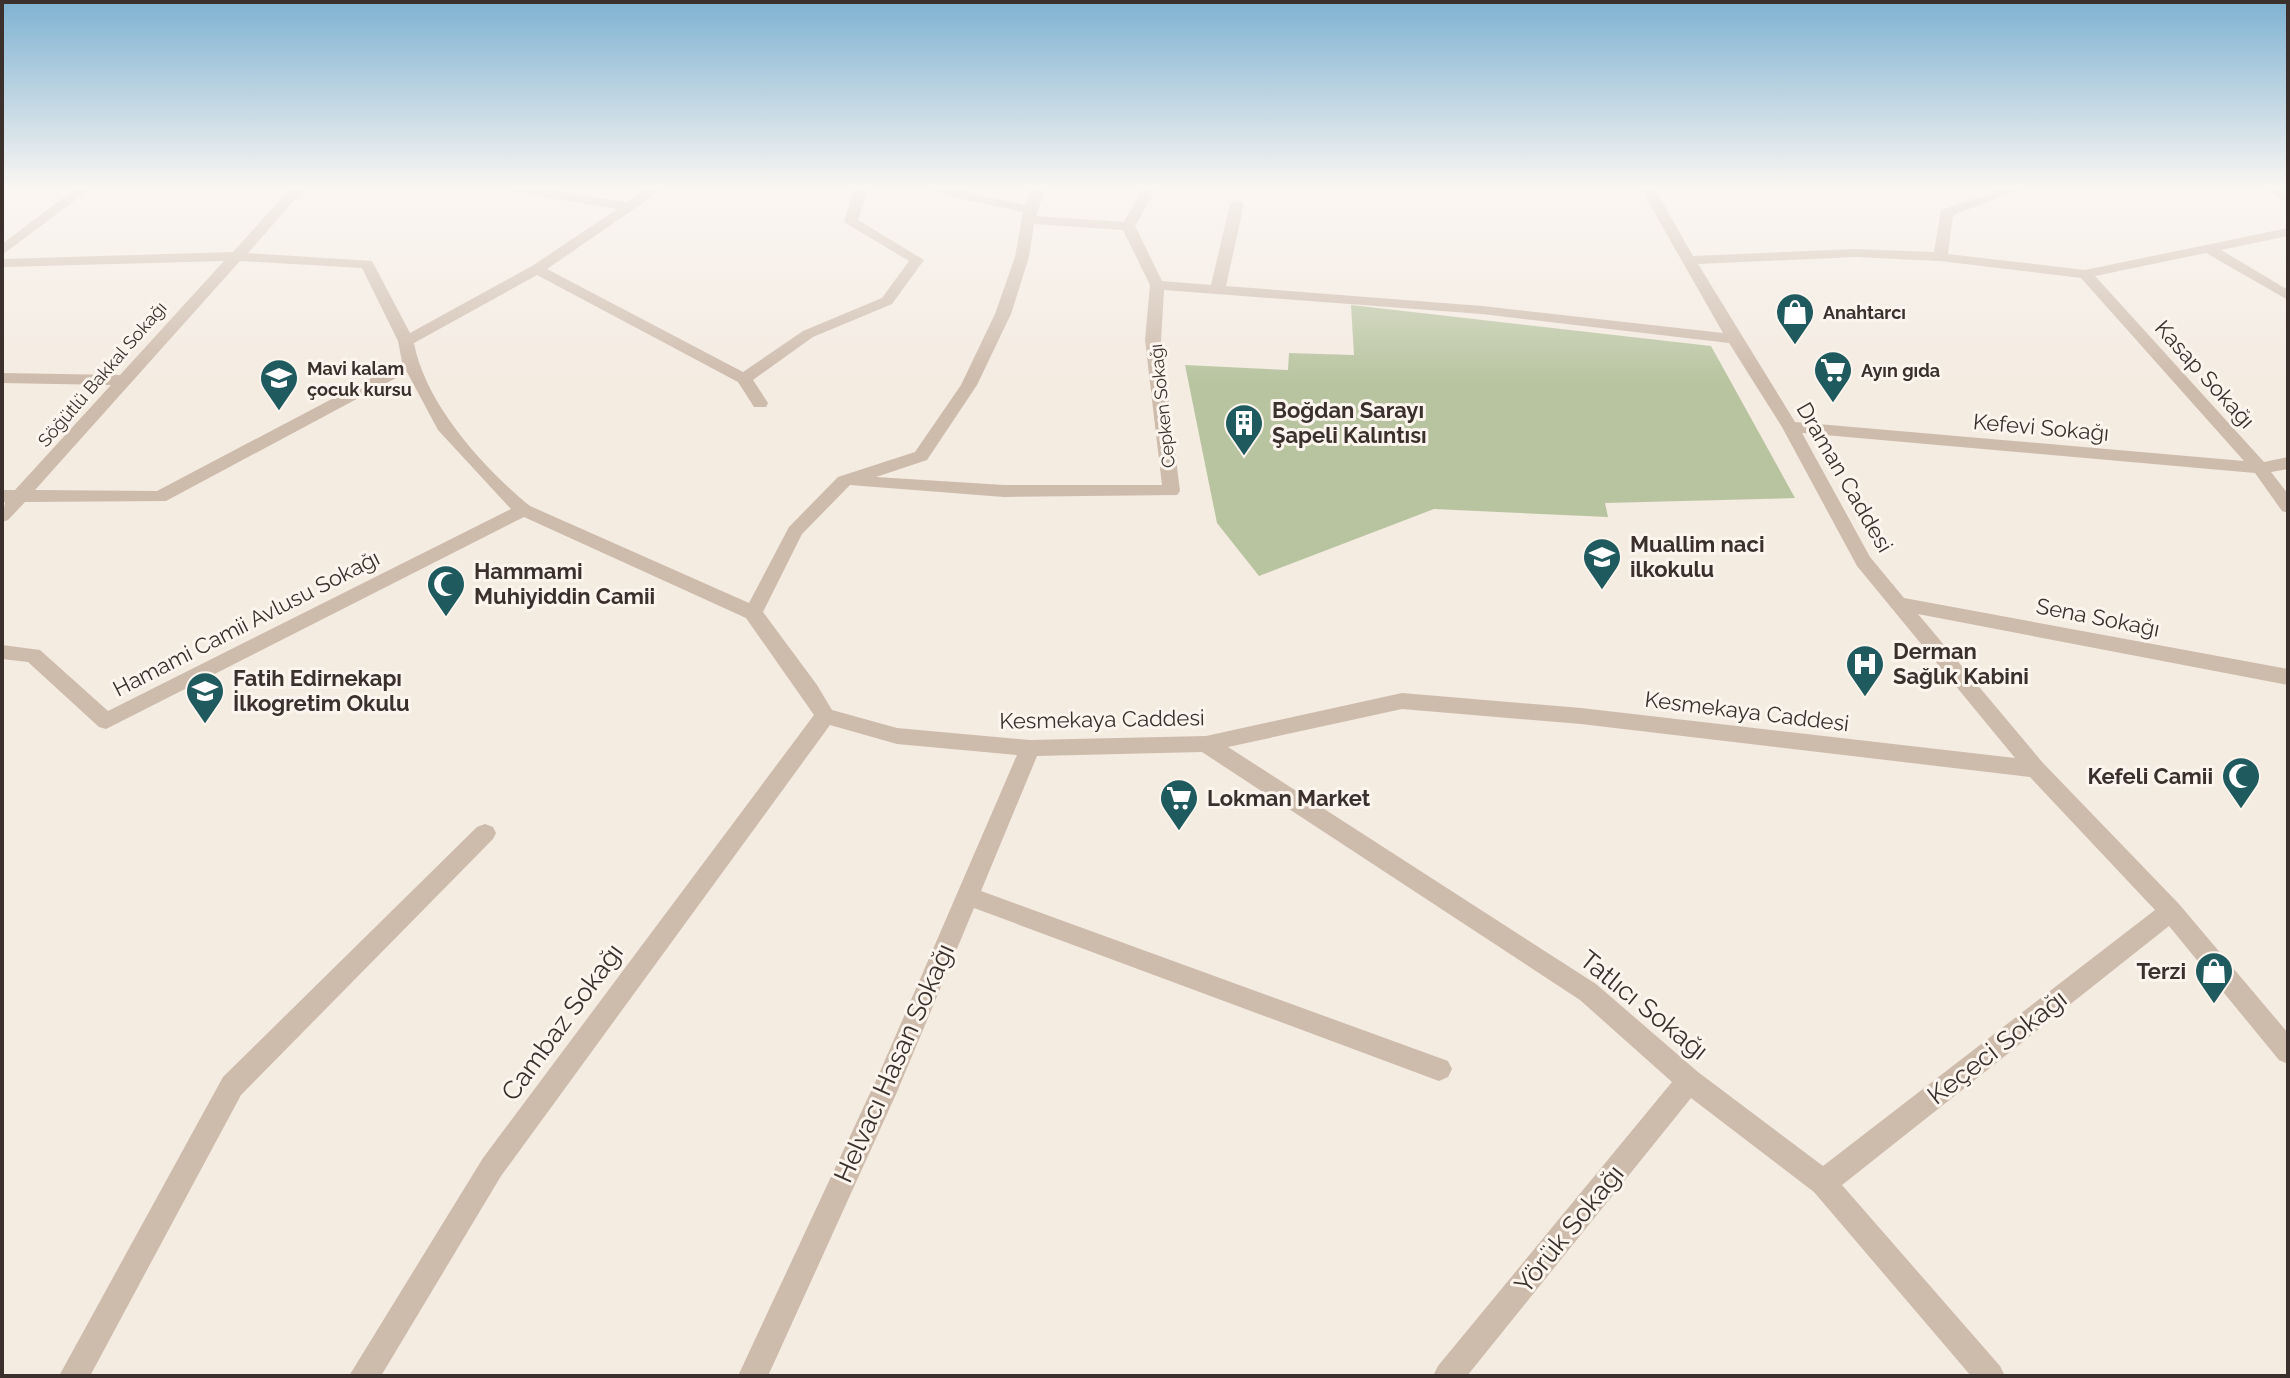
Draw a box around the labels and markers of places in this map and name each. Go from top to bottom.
shop icon: Anahtarcı [1774,291,1816,346]
place label: Anahtarcı [1823,302,1906,323]
supermarket icon: Ayın gıda [1812,349,1854,404]
school or university icon: Mavi kalam çocuk kursu [258,357,300,412]
place label: Mavi kalam çocuk kursu [307,358,412,400]
place label: Ayın gıda [1861,360,1940,381]
place label: Boğdan Sarayı Şapeli Kalıntısı [1272,397,1427,448]
building icon: Boğdan Sarayı Şapeli Kalıntısı [1223,402,1265,457]
place label: Muallim naci ilkokulu [1630,531,1765,582]
school or university icon: Muallim naci ilkokulu [1581,536,1623,591]
place label: Hammami Muhiyiddin Camii [474,558,655,609]
mosque icon: Hammami Muhiyiddin Camii [425,563,467,618]
place label: Derman Sağlık Kabini [1893,638,2029,689]
hospital icon: Derman Sağlık Kabini [1844,643,1886,698]
place label: Fatih Edirnekapı İlkogretim Okulu [233,665,410,716]
school or university icon: Fatih Edirnekapı İlkogretim Okulu [184,670,226,725]
mosque icon: Kefeli Camii [2220,755,2262,810]
place label: Kefeli Camii [2087,763,2213,789]
supermarket icon: Lokman Market [1158,777,1200,832]
place label: Lokman Market [1207,785,1371,811]
shop icon: Terzi [2193,950,2235,1005]
place label: Terzi [2136,958,2186,984]

